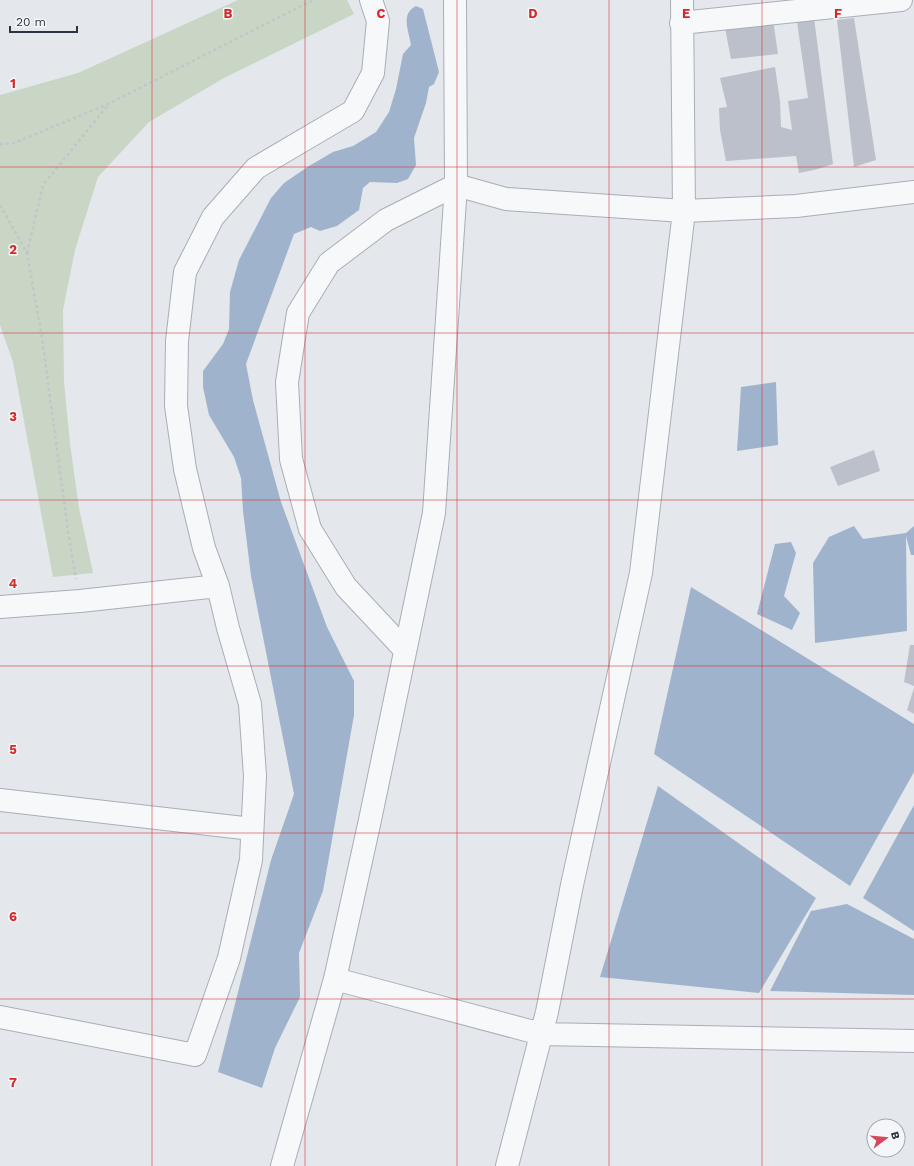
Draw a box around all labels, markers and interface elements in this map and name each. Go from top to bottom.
text: B [224,6,233,21]
text: C [377,6,386,21]
text: D [528,6,538,21]
text: E [682,6,690,21]
text: F [834,6,842,21]
scale bar [10,8,77,34]
text: 20 m [16,15,46,29]
text: 1 [10,76,16,91]
text: 2 [9,242,17,257]
text: 3 [9,409,17,424]
text: 4 [9,576,18,591]
text: 5 [9,742,17,757]
text: 6 [9,909,17,924]
text: 7 [9,1075,17,1090]
north arrow [866,1118,906,1158]
text: B [888,1130,903,1141]

